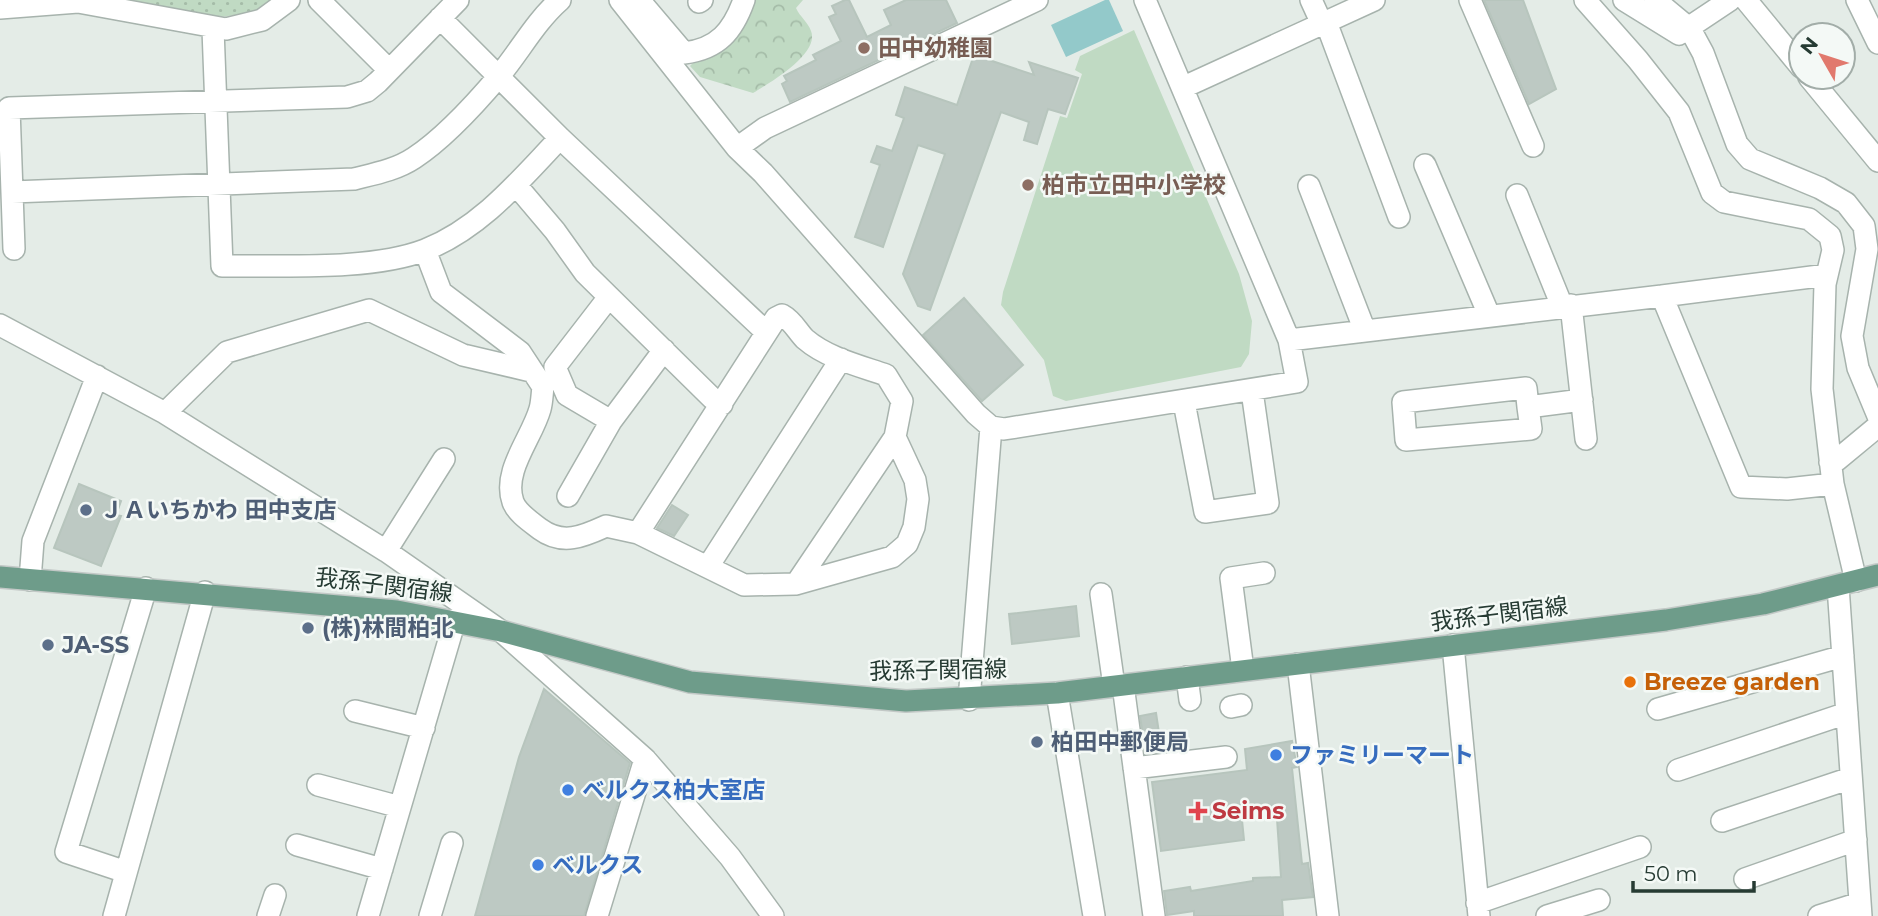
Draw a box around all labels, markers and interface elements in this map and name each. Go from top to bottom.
north arrow [1787,21,1857,91]
text: N [1795,32,1823,59]
place label: 田中幼稚園 [878,34,993,62]
marker: 田中幼稚園 [856,40,872,56]
place label: 柏市立田中小学校 [1042,171,1226,199]
marker: 柏市立田中小学校 [1020,177,1036,193]
place label: ＪＡいちかわ 田中支店 [100,496,337,524]
marker: ＪＡいちかわ 田中支店 [78,502,94,518]
street label: 我孫子関宿線 [314,563,454,607]
street label: 我孫子関宿線 [1429,592,1569,636]
place label: (株)林間柏北 [322,614,453,642]
marker: (株)林間柏北 [300,620,316,636]
place label: JA-SS [61,631,129,659]
marker: JA-SS [40,637,56,653]
street label: 我孫子関宿線 [869,655,1007,685]
place label: Breeze garden [1644,668,1820,696]
marker: Breeze garden [1622,674,1638,690]
place label: 柏田中郵便局 [1051,728,1189,756]
marker: 柏田中郵便局 [1029,734,1045,750]
place label: ファミリーマート [1290,741,1474,769]
marker: ファミリーマート [1268,747,1284,763]
place label: ベルクス柏大室店 [582,776,765,804]
marker: ベルクス柏大室店 [560,782,576,798]
place label: Seims [1212,797,1284,825]
marker: Seims [1190,803,1206,819]
scale bar [1633,850,1754,894]
place label: ベルクス [552,851,643,879]
marker: ベルクス [530,857,546,873]
text: 50 m [1644,861,1698,886]

